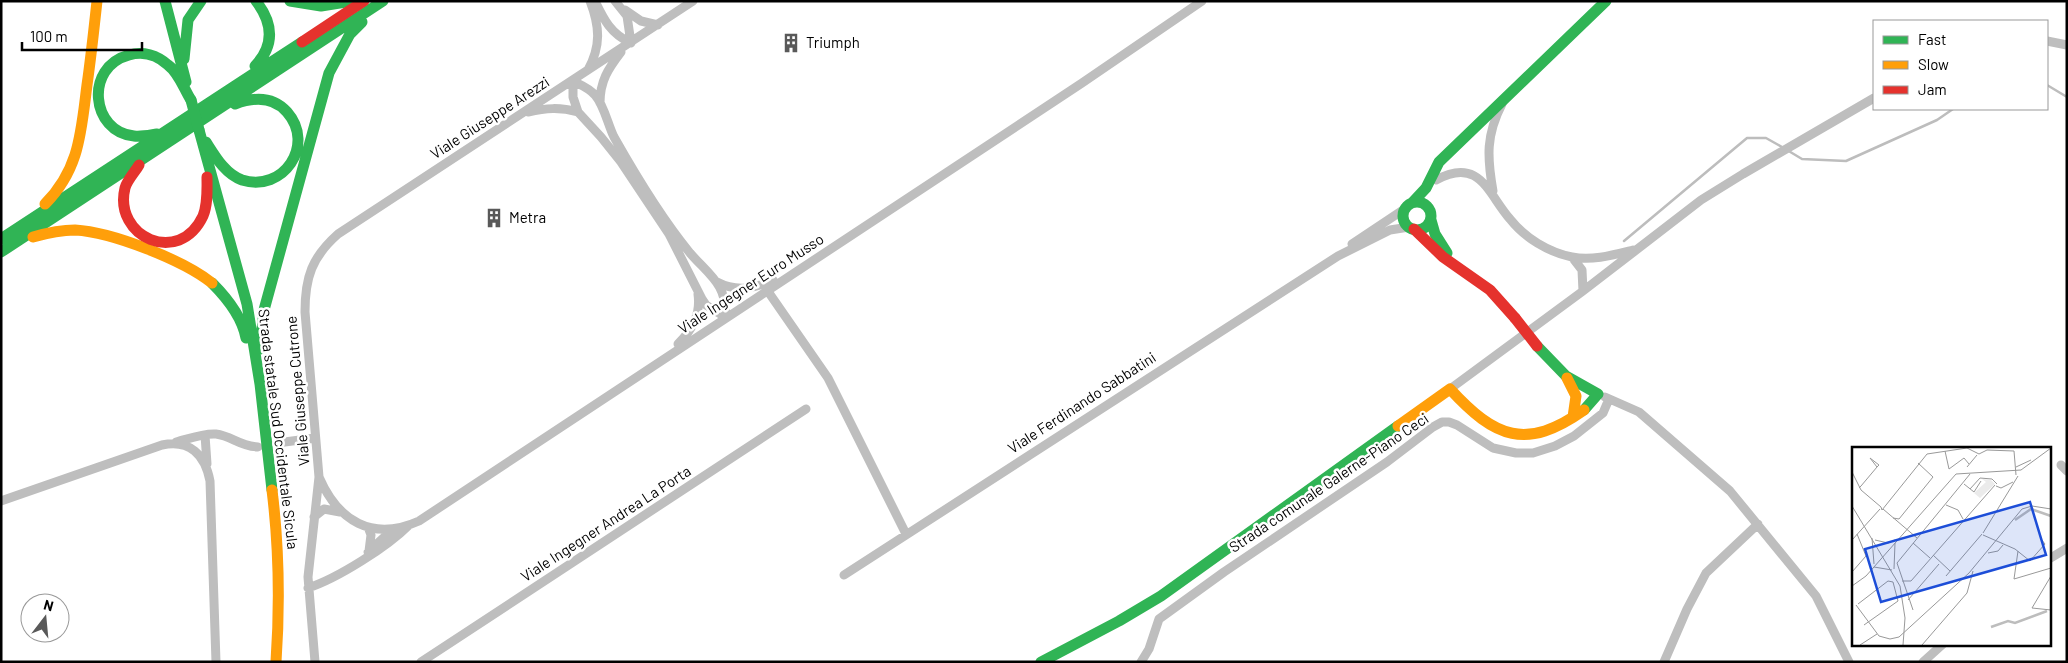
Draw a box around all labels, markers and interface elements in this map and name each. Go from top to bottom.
scale bar [22,20,142,52]
legend [1873,20,2048,110]
text: 100 m [30,27,68,45]
text: Fast [1918,30,1946,48]
building icon: Triumph [780,32,802,54]
place label: Triumph [806,33,860,51]
text: Slow [1918,55,1949,73]
street label: Viale Giuseppe Arezzi [427,72,552,162]
text: Jam [1918,80,1947,98]
building icon: Metra [483,207,505,229]
place label: Metra [509,208,546,226]
street label: Viale Ingegner Euro Musso [674,229,827,337]
street label: Strada statale Sud Occidentale Sicula [255,308,303,550]
street label: Viale Giuseppe Cutrone [281,315,313,467]
street label: Viale Ferdinando Sabbatini [1004,348,1159,457]
street label: Strada comunale Galerne-Piano Ceci [1225,409,1432,556]
inset map [1852,447,2050,646]
street label: Viale Ingegner Andrea La Porta [517,461,694,585]
north arrow [20,593,70,643]
text: N [42,596,56,614]

